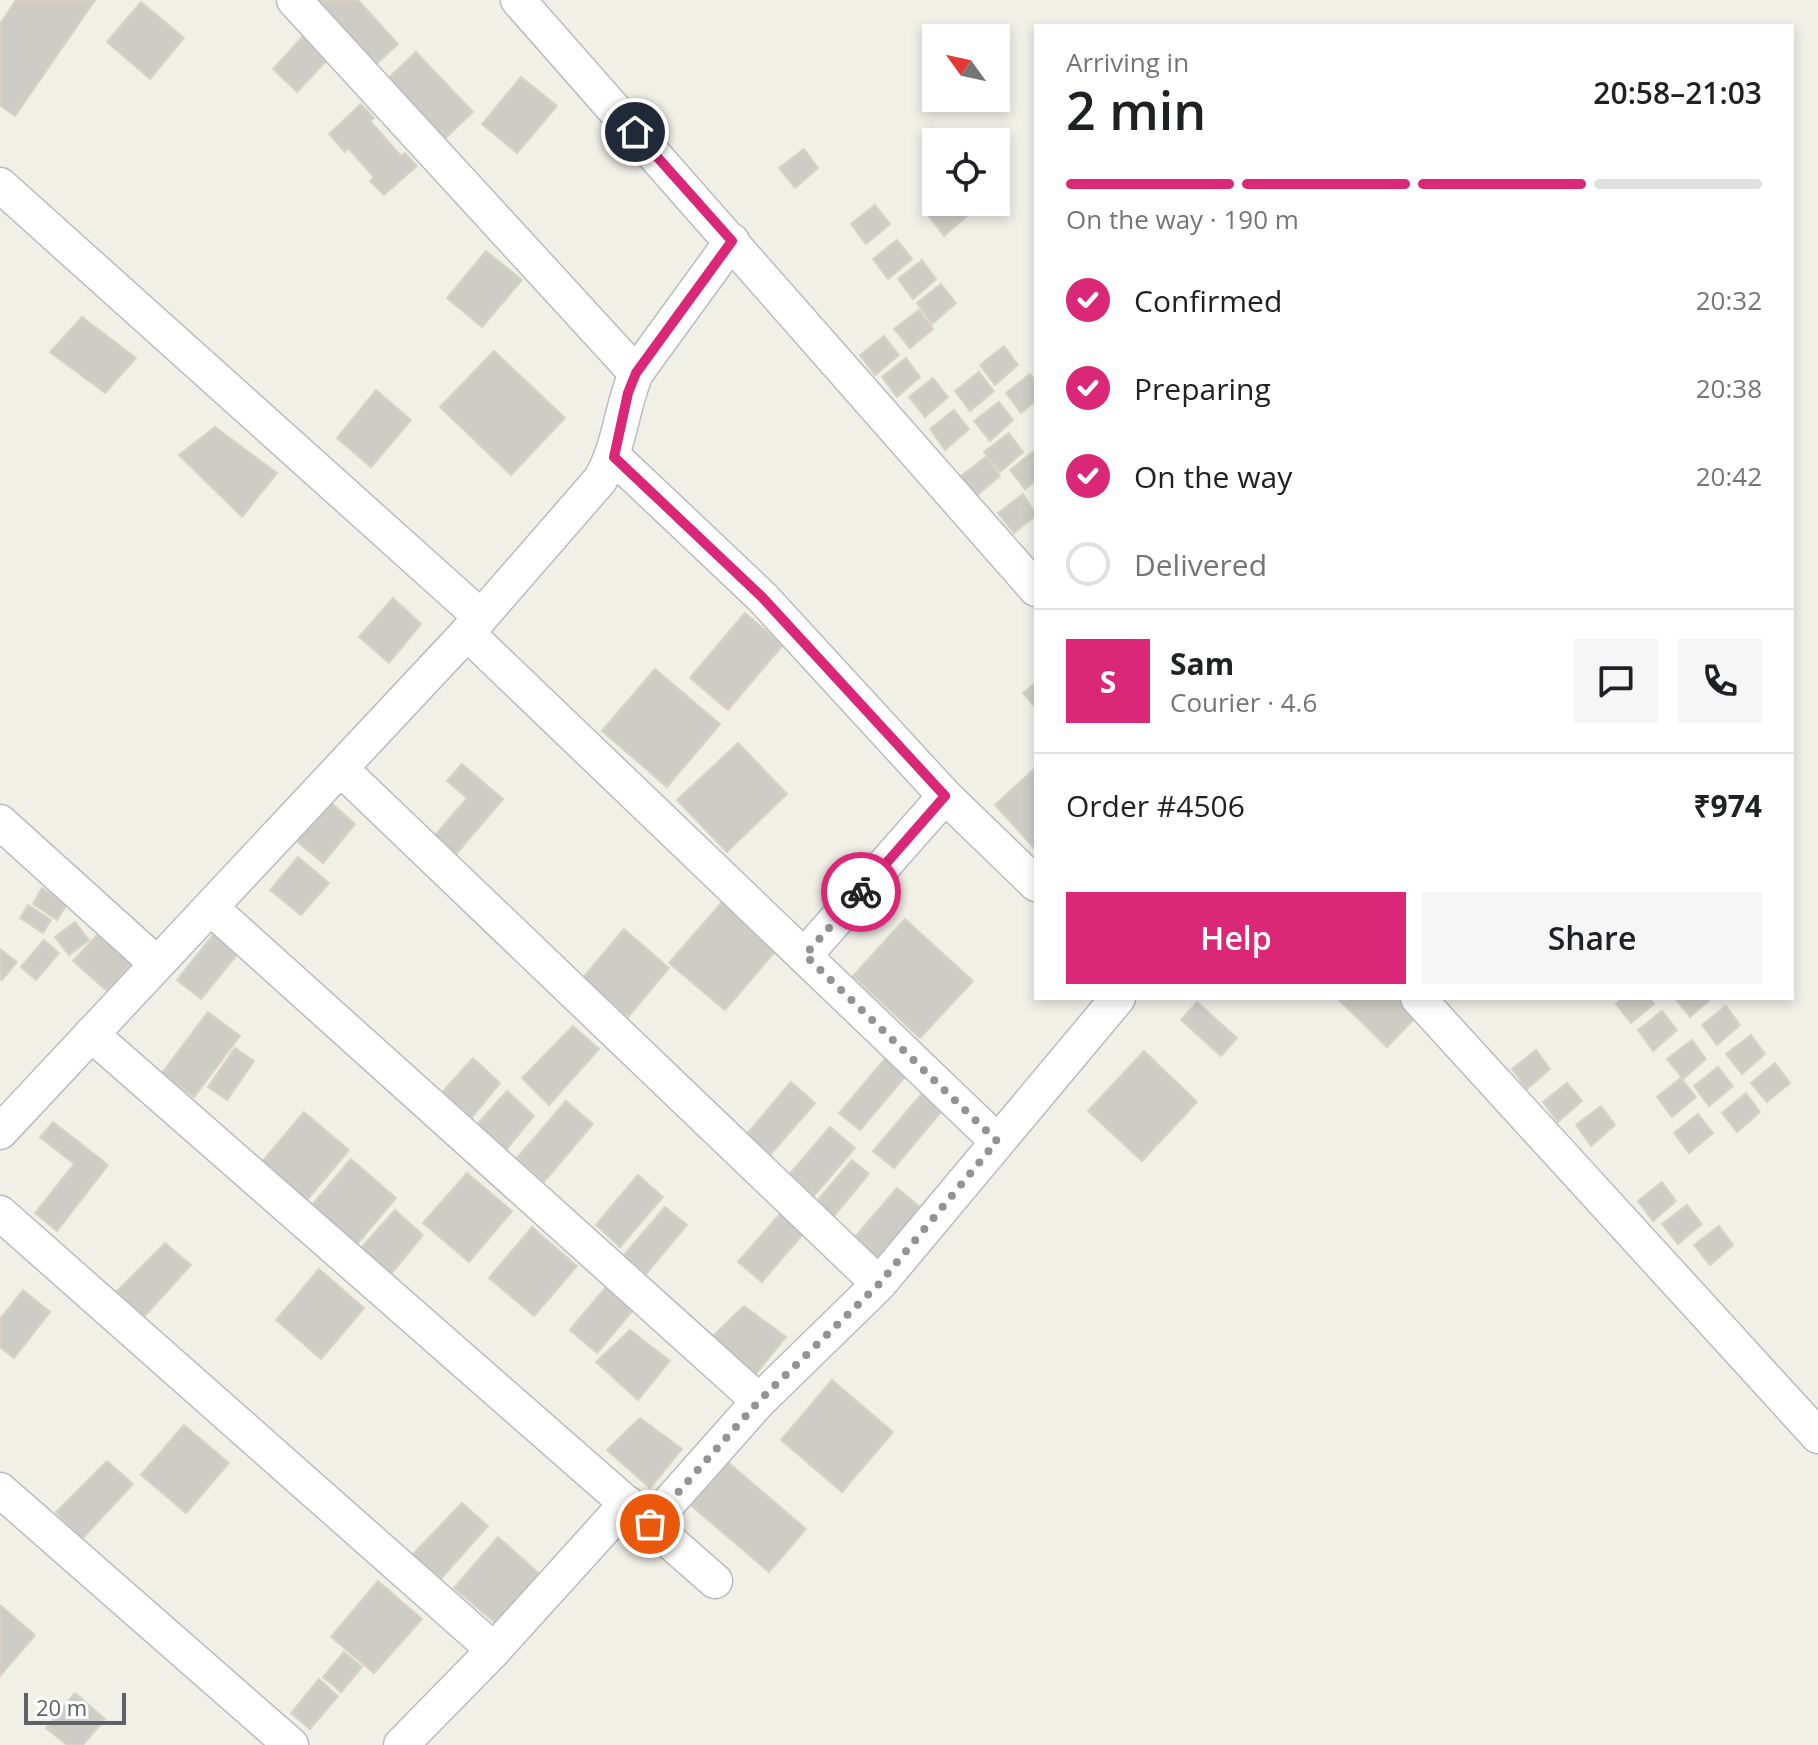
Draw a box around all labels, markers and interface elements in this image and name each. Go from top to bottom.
north arrow [922,24,1010,112]
map controls [922,24,1010,216]
text: Arriving in [1066,44,1189,80]
text: 20:58–21:03 [1593,72,1762,113]
text: 2 min [1066,74,1206,145]
pin [601,98,669,166]
icon: home [613,110,657,154]
button: locate [922,128,1010,216]
text: On the way · 190 m [1066,201,1299,237]
icon: check [1066,278,1110,322]
text: Confirmed [1134,280,1282,321]
text: 20:32 [1696,282,1762,318]
icon: check [1066,366,1110,410]
text: Preparing [1134,368,1271,409]
text: 20:38 [1696,370,1762,406]
icon: check [1066,454,1110,498]
text: On the way [1134,456,1292,497]
text: 20:42 [1696,458,1762,494]
text: Delivered [1134,544,1267,585]
button: chat [1574,639,1658,723]
button: phone [1678,639,1762,723]
text: Sam [1170,643,1234,684]
text: S [1100,661,1116,702]
text: Courier · 4.6 [1170,684,1317,720]
text: Order #4506 [1066,785,1245,826]
text: ₹974 [1693,785,1762,826]
courier [821,852,901,932]
icon: bike [839,870,883,914]
button: Help [1066,892,1406,984]
button: Share [1422,892,1762,984]
pin [616,1490,684,1558]
icon: bag [628,1502,672,1546]
scale bar [24,1689,126,1725]
text: 20 m [36,1692,87,1722]

